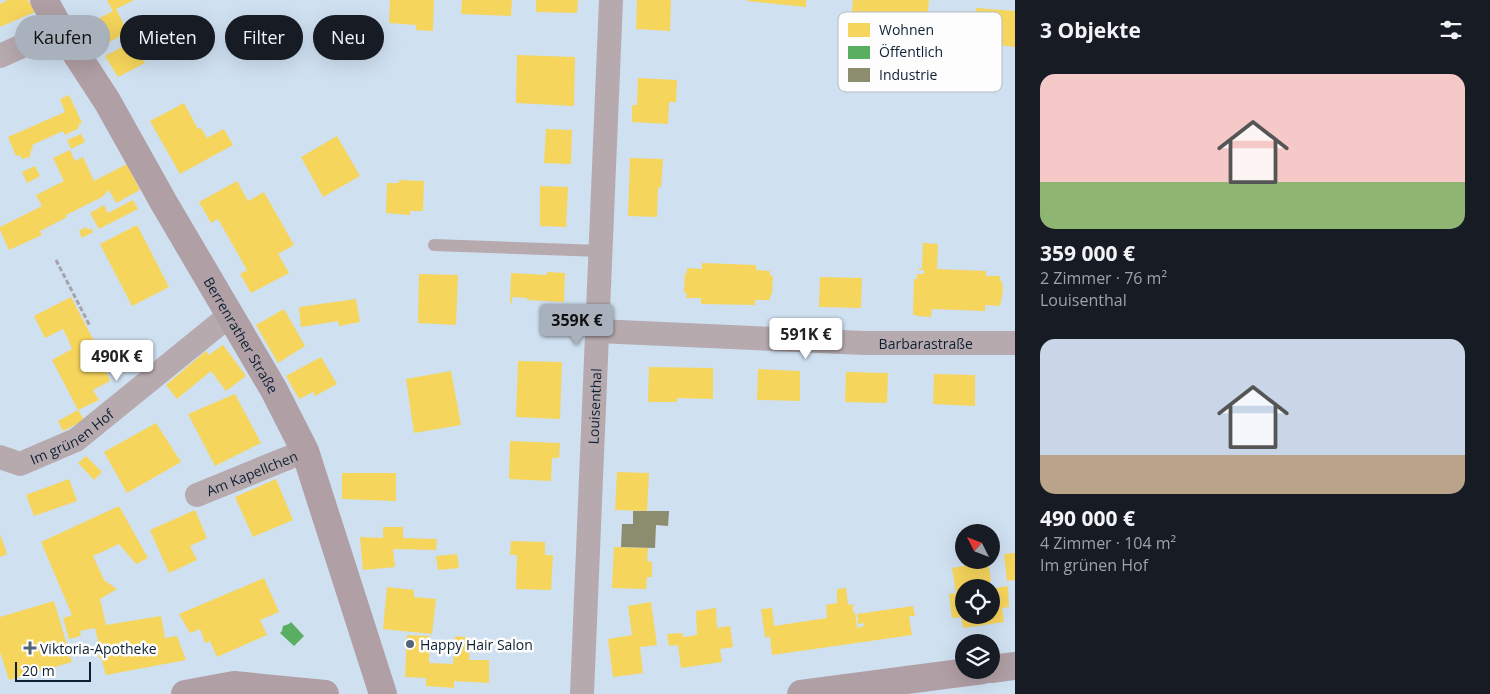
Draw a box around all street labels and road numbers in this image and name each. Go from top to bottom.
street label: Berrenrather Straße [200,273,283,397]
street label: Barbarastraße [879,334,973,353]
street label: Louisenthal [583,368,605,445]
street label: Im grünen Hof [27,403,118,468]
street label: Am Kapellchen [203,446,300,500]

